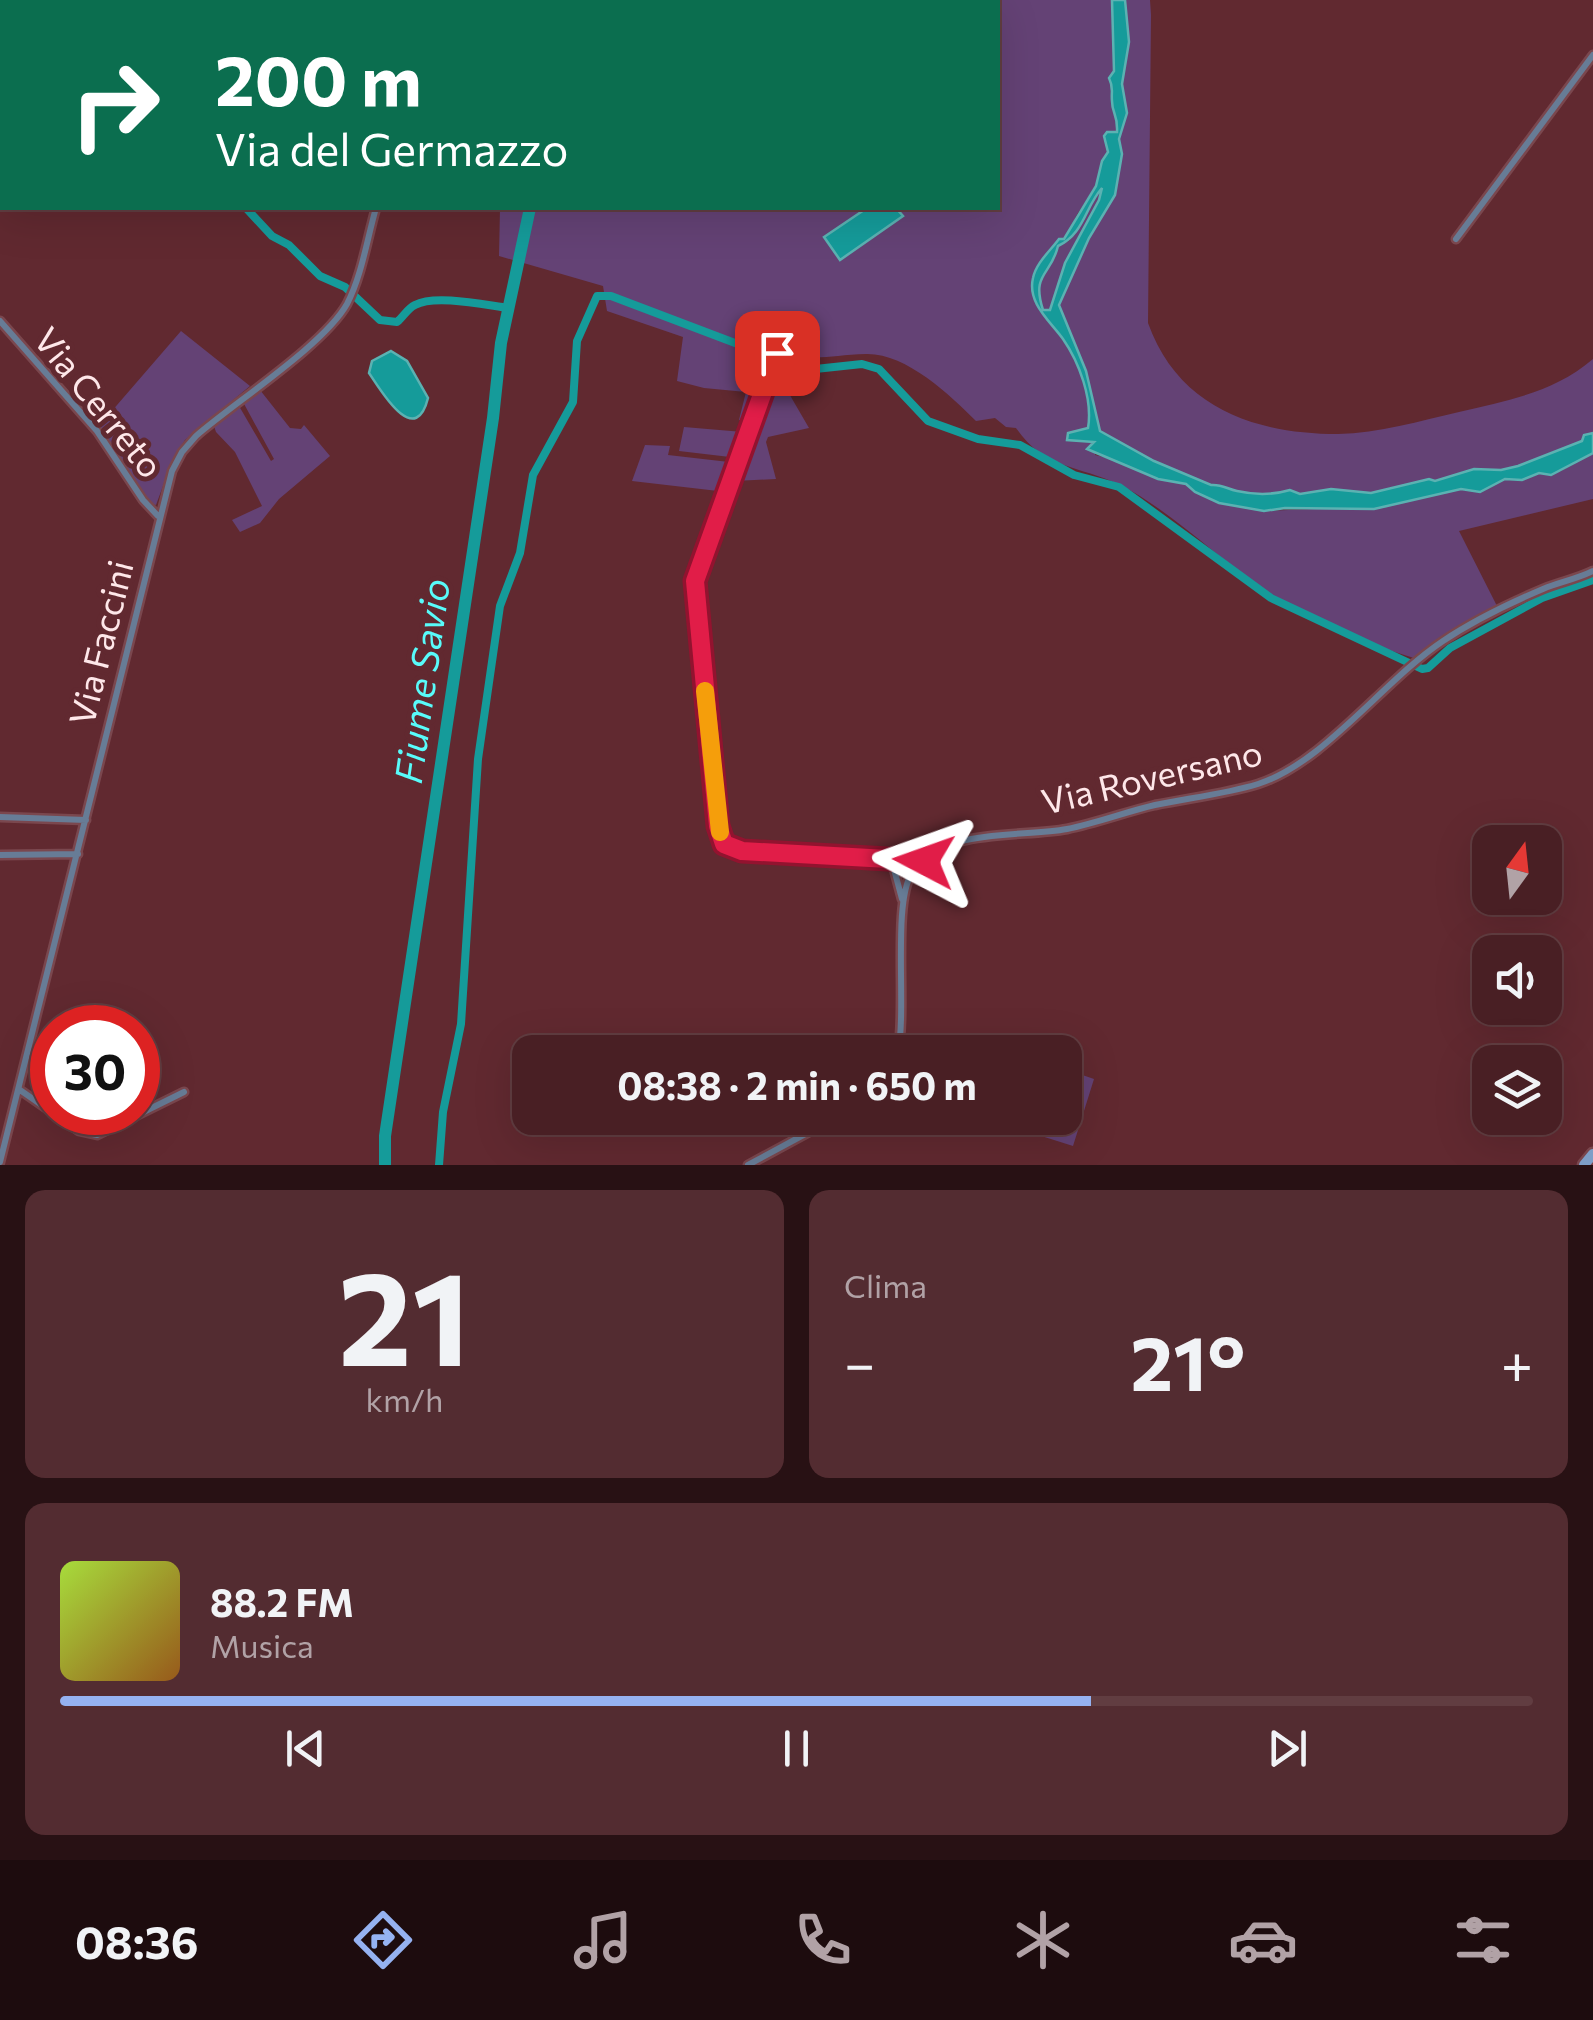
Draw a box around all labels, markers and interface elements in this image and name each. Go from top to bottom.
text: 200 m [215,35,422,120]
icon: right [50,40,180,170]
text: Via del Germazzo [215,120,568,175]
pin [735,311,820,396]
street label: Via Cerreto [26,318,174,485]
icon: arrive [750,326,805,381]
street label: Via Faccini [58,556,141,729]
water label: Fiume Savio [383,575,458,786]
street label: Via Roversano [1037,729,1266,822]
position arrow [872,809,976,913]
north arrow [1472,825,1562,915]
map controls [1472,825,1562,1135]
button: sound [1472,935,1562,1025]
speed limit sign: 30 [30,1005,160,1135]
button: layers [1472,1045,1562,1135]
text: 08:38 · 2 min · 650 m [617,1061,977,1108]
text: 21 [338,1234,471,1393]
text: Clima [844,1265,927,1305]
text: 21° [1131,1315,1245,1406]
text: − [844,1328,875,1395]
text: + [1501,1328,1533,1395]
text: km/h [366,1379,443,1419]
text: 88.2 FM [210,1578,354,1625]
text: Musica [210,1625,314,1665]
icon: previous [278,1721,333,1776]
icon: pause [769,1721,824,1776]
icon: next [1260,1721,1315,1776]
icon: directions [348,1905,418,1975]
icon: music [568,1905,638,1975]
icon: phone [788,1905,858,1975]
icon: climate [1008,1905,1078,1975]
icon: car [1228,1905,1298,1975]
icon: filters [1448,1905,1518,1975]
text: 08:36 [75,1913,199,1968]

